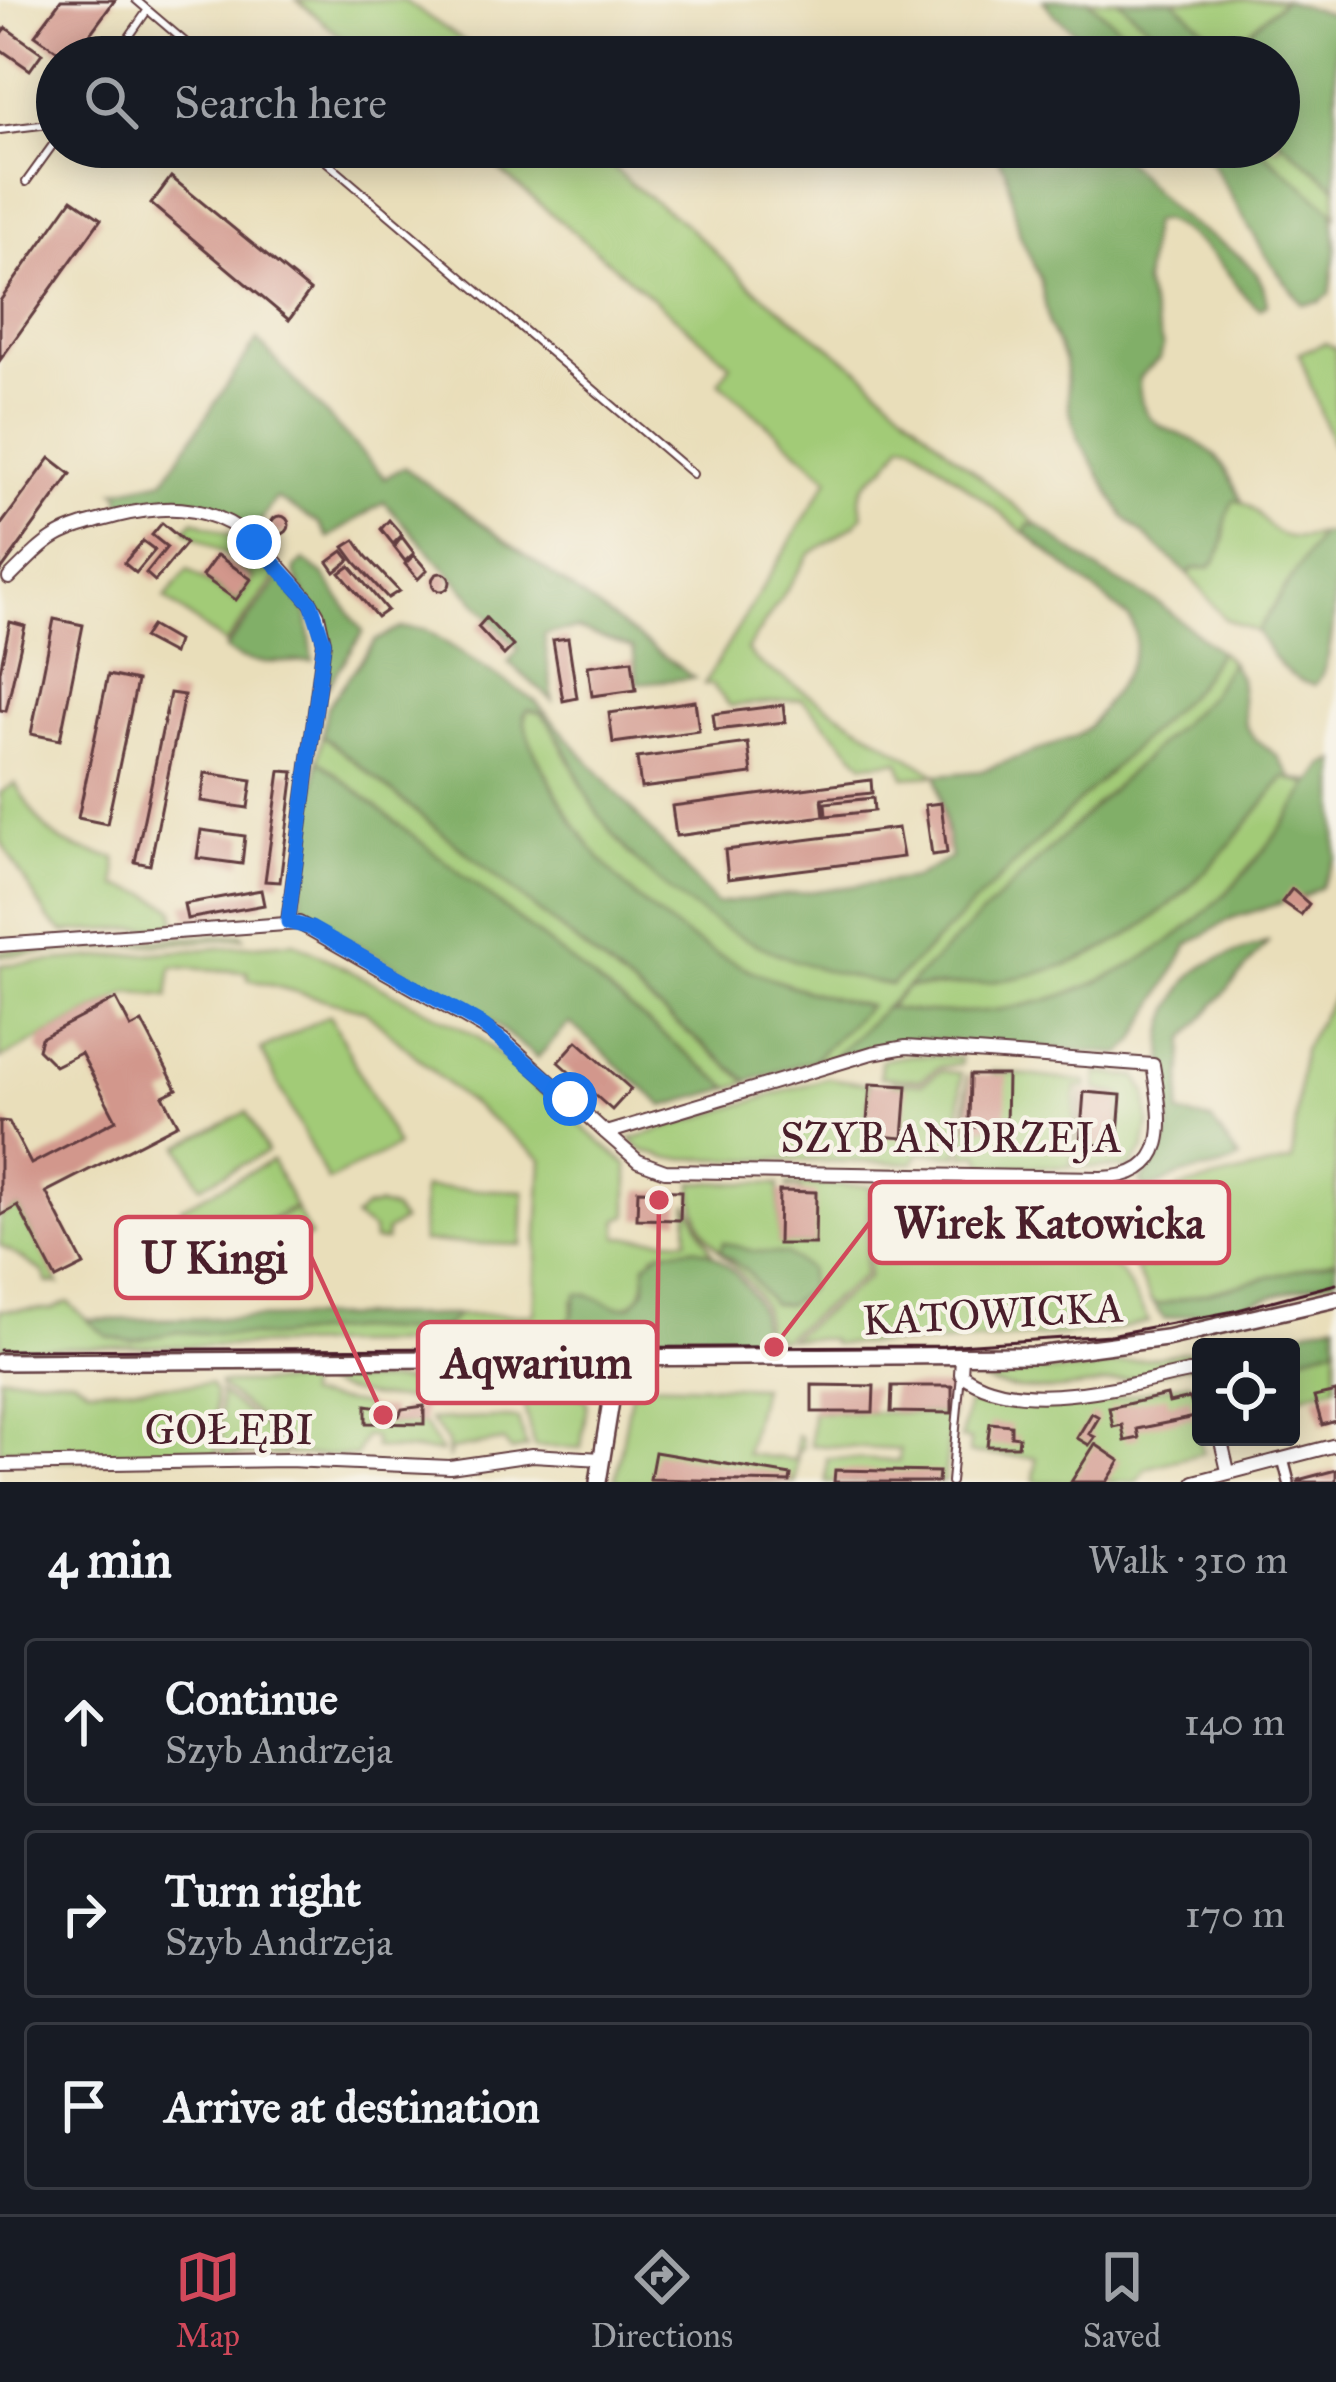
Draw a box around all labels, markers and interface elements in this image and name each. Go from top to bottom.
search box [36,36,1300,168]
icon: search [78,69,144,135]
text: Search here [174,75,387,130]
route end [227,515,281,569]
route start [543,1072,597,1126]
street label: SZYB ANDRZEJA [780,1112,1122,1164]
callout: Wirek Katowicka [870,1182,1229,1263]
text: Wirek Katowicka [893,1195,1206,1250]
callout: U Kingi [116,1217,311,1298]
text: U Kingi [140,1230,288,1285]
street label: KATOWICKA [861,1281,1125,1347]
callout: Aqwarium [418,1322,657,1403]
text: Aqwarium [439,1335,632,1390]
map controls [1192,1338,1300,1446]
button: locate [1192,1338,1300,1446]
street label: GOŁĘBI [145,1404,313,1456]
text: 4 min [48,1529,172,1591]
text: Walk · 310 m [1088,1536,1288,1584]
text: Continue [165,1671,338,1726]
icon: ahead [51,1689,117,1755]
text: 140 m [1184,1698,1285,1746]
text: Szyb Andrzeja [165,1726,393,1774]
text: Turn right [165,1863,361,1918]
icon: right [51,1881,117,1947]
text: 170 m [1185,1890,1285,1938]
text: Szyb Andrzeja [165,1918,393,1966]
icon: arrive [51,2073,117,2139]
text: Arrive at destination [165,2079,540,2134]
tab: Map [175,2244,241,2356]
tab: Directions [591,2244,733,2356]
tab: Saved [1083,2244,1161,2356]

